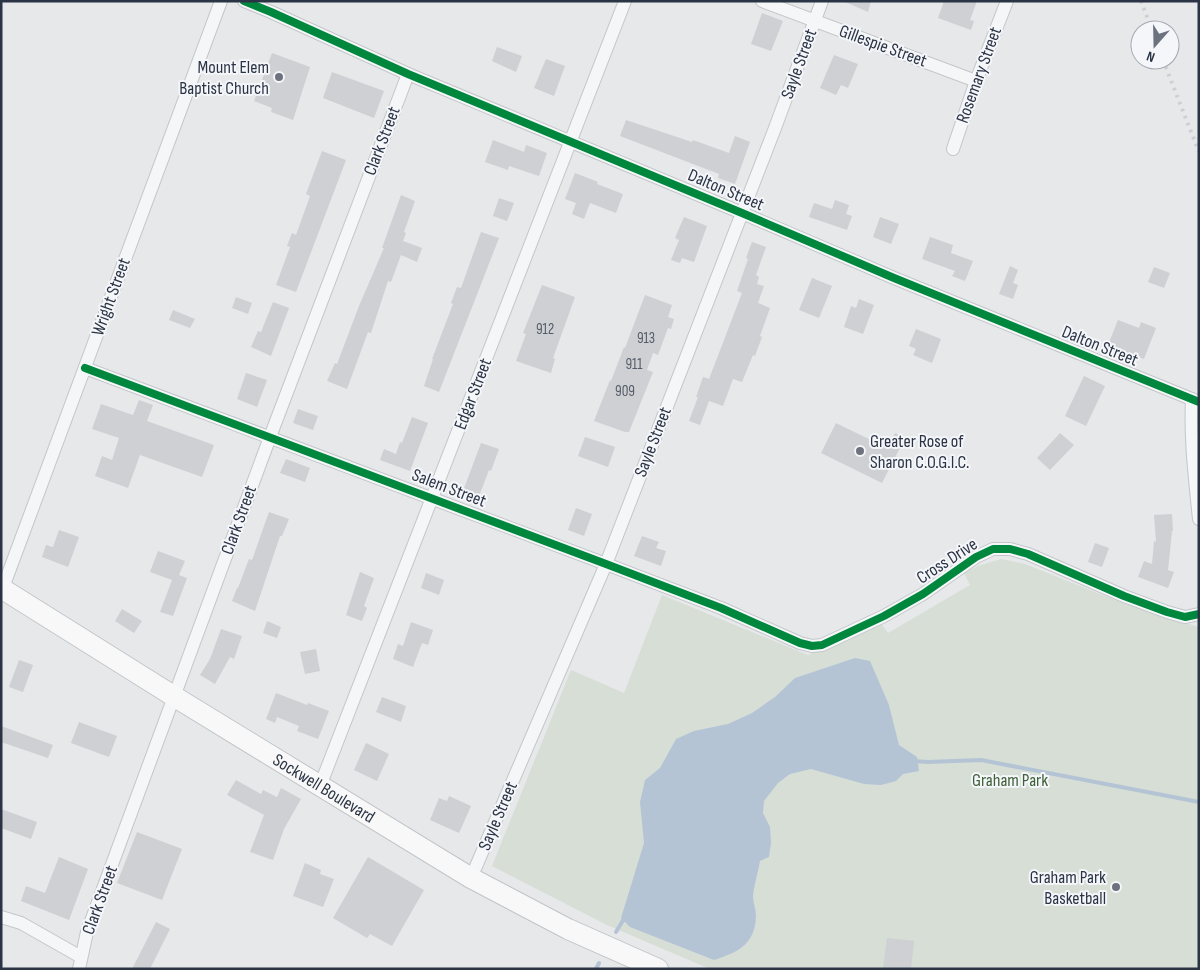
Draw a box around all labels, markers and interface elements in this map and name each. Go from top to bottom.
street label: Gillespie Street [836,20,930,72]
north arrow [1130,20,1180,70]
street label: Rosemary Street [952,24,1006,126]
street label: Sayle Street [777,26,822,102]
text: N [1144,47,1157,66]
place label: Mount Elem Baptist Church [179,57,269,99]
marker: Mount Elem Baptist Church [273,71,285,83]
street label: Clark Street [359,103,405,178]
street label: Dalton Street [685,165,768,216]
street label: Wright Street [87,255,135,339]
house number: 912 [536,320,554,339]
street label: Dalton Street [1059,321,1142,371]
house number: 913 [637,329,655,348]
street label: Edgar Street [450,355,496,433]
house number: 911 [625,355,643,374]
house number: 909 [615,382,635,401]
street label: Sayle Street [630,404,676,480]
place label: Greater Rose of Sharon C.O.G.I.C. [870,431,969,473]
marker: Greater Rose of Sharon C.O.G.I.C. [854,445,866,457]
street label: Salem Street [409,464,489,512]
street label: Clark Street [217,482,261,557]
street label: Cross Drive [913,534,981,588]
street label: Sockwell Boulevard [269,749,379,827]
park label: Graham Park [972,770,1048,791]
street label: Sayle Street [474,778,522,854]
street label: Clark Street [78,862,122,937]
place label: Graham Park Basketball [1030,867,1106,909]
marker: Graham Park Basketball [1110,881,1122,893]

